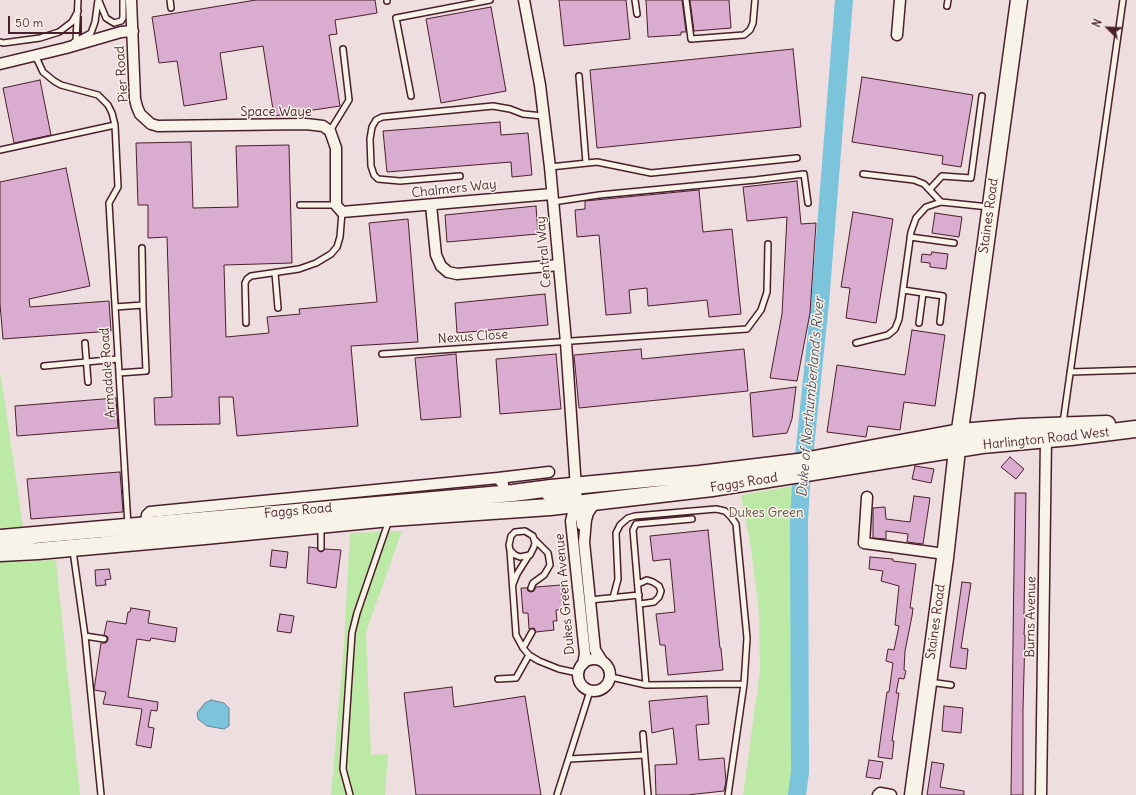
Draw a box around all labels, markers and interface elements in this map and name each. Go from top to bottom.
scale bar [10,8,84,34]
north arrow [1088,8,1128,48]
text: 50 m [15,15,43,30]
text: N [1089,17,1105,29]
street label: Pier Road [112,45,132,103]
street label: Space Waye [240,104,312,120]
street label: Chalmers Way [411,177,497,201]
street label: Staines Road [976,177,1002,255]
street label: Central Way [533,216,555,288]
water label: Duke of Northumberland's River [794,296,828,498]
street label: Armadale Road [97,327,119,419]
street label: Nexus Close [437,327,509,347]
street label: Harlington Road West [982,425,1110,453]
street label: Faggs Road [709,470,779,496]
street label: Faggs Road [263,500,333,522]
park label: Dukes Green [728,505,804,521]
street label: Dukes Green Avenue [552,533,578,655]
street label: Burns Avenue [1022,576,1040,658]
street label: Staines Road [923,583,949,661]

